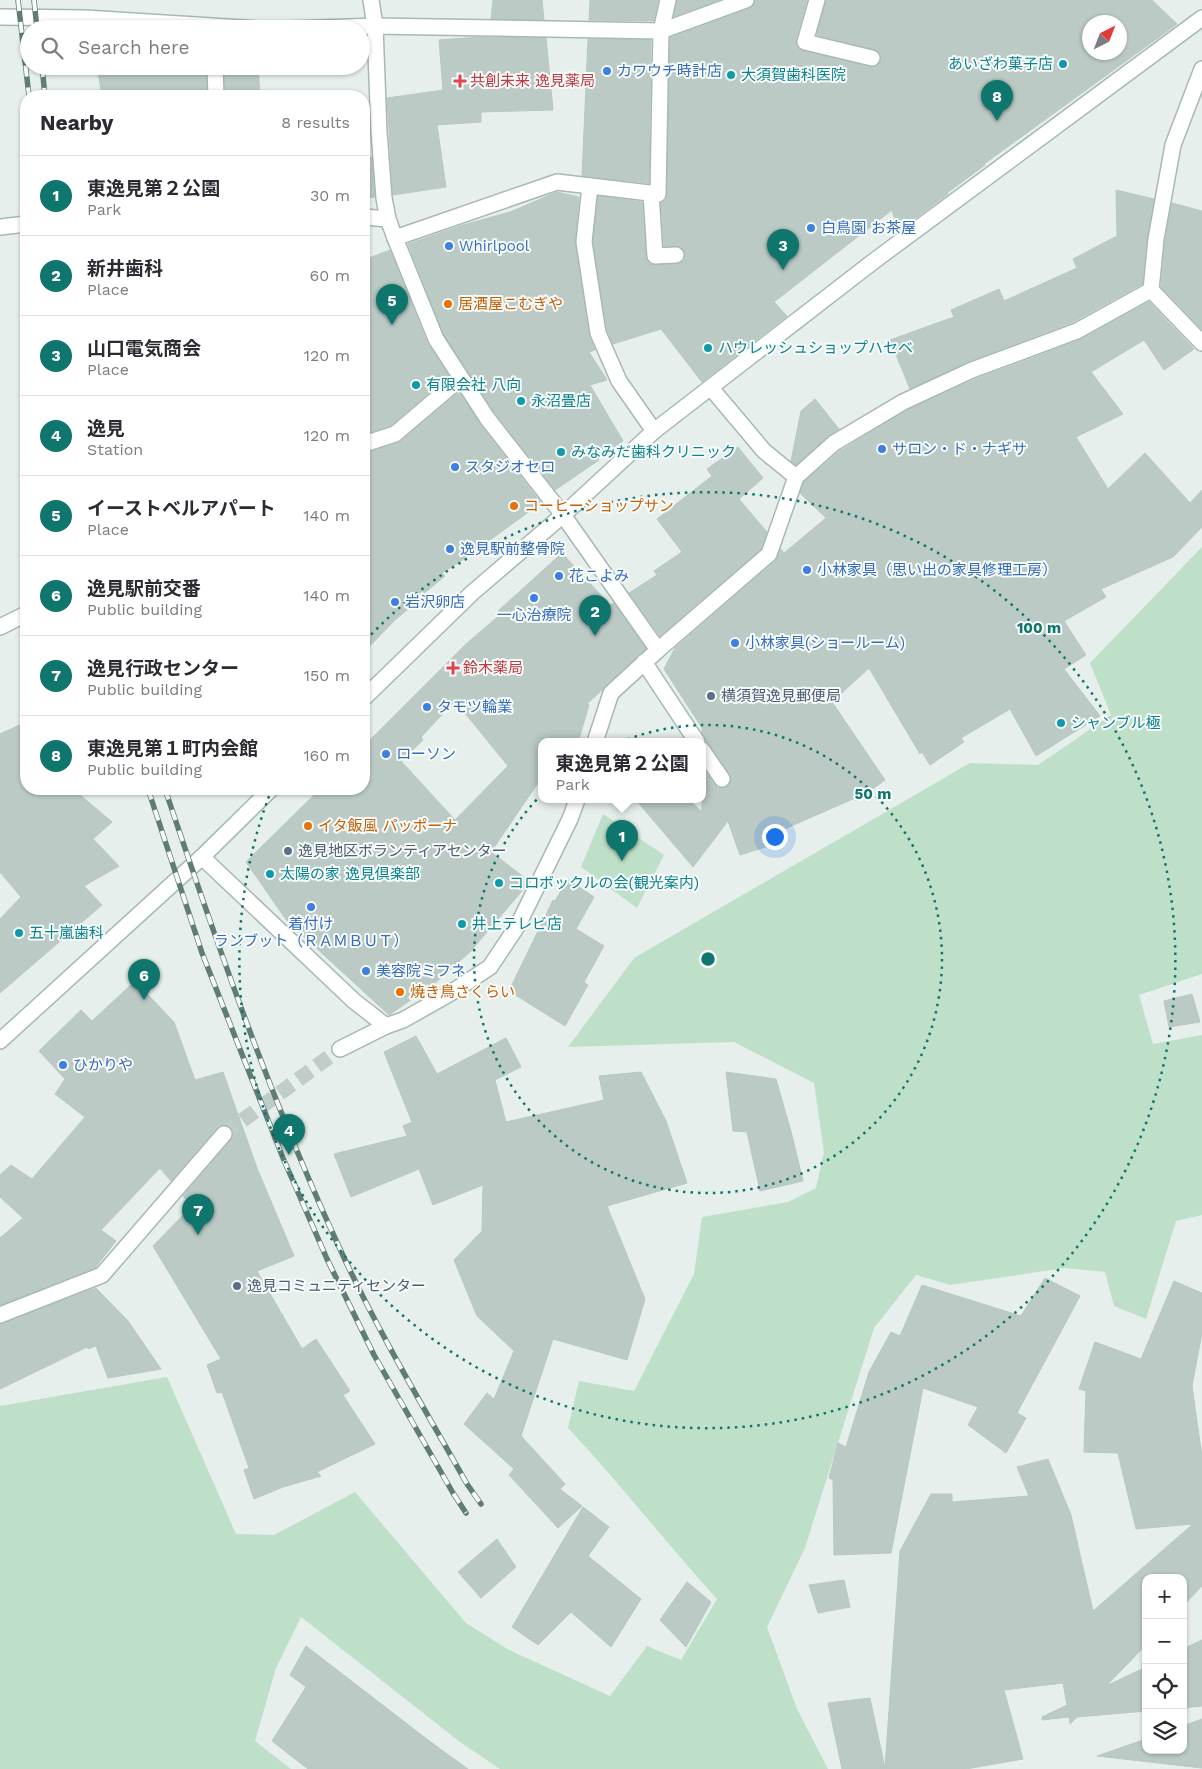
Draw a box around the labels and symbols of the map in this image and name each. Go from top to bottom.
north arrow [1082,15,1127,60]
place label: あいざわ菓子店 [948,55,1053,73]
marker: あいざわ菓子店 [1057,58,1069,70]
place label: カワウチ時計店 [617,62,722,80]
marker: カワウチ時計店 [601,65,613,77]
place label: 大須賀歯科医院 [741,66,846,84]
marker: 大須賀歯科医院 [725,69,737,81]
place label: 共創未来 逸見薬局 [470,72,595,90]
marker: 共創未来 逸見薬局 [454,75,466,87]
pin: 8 [981,80,1013,121]
place label: 白鳥園 お茶屋 [821,219,916,237]
marker: 白鳥園 お茶屋 [805,222,817,234]
pin: 3 [767,229,799,270]
place label: Whirlpool [459,237,530,255]
marker: Whirlpool [443,240,455,252]
pin: 5 [376,284,408,325]
place label: 居酒屋こむぎや [458,295,563,313]
marker: 居酒屋こむぎや [442,298,454,310]
place label: ハウレッシュショップハセベ [718,339,913,357]
marker: ハウレッシュショップハセベ [702,342,714,354]
place label: 有限会社 八向 [426,376,521,394]
marker: 有限会社 八向 [410,379,422,391]
place label: 永沼畳店 [531,392,591,410]
marker: 永沼畳店 [515,395,527,407]
place label: サロン・ド・ナギサ [892,440,1027,458]
place label: みなみだ歯科クリニック [571,443,736,461]
marker: サロン・ド・ナギサ [876,443,888,455]
marker: みなみだ歯科クリニック [555,446,567,458]
place label: スタジオセロ [465,458,555,476]
marker: スタジオセロ [449,461,461,473]
place label: コーヒーショップサン [524,497,674,515]
marker: コーヒーショップサン [508,500,520,512]
place label: 逸見駅前整骨院 [460,540,565,558]
marker: 逸見駅前整骨院 [444,543,456,555]
place label: 小林家具（思い出の家具修理工房） [817,561,1057,579]
marker: 小林家具（思い出の家具修理工房） [801,564,813,576]
place label: 花こよみ [569,567,629,585]
marker: 花こよみ [553,570,565,582]
marker: 一心治療院 [528,592,540,604]
place label: 岩沢卵店 [405,593,465,611]
pin: 2 [579,595,611,636]
marker: 岩沢卵店 [389,596,401,608]
place label: 一心治療院 [496,606,572,624]
text: 100 m [1017,619,1061,637]
place label: 小林家具(ショールーム) [745,634,905,652]
marker: 小林家具(ショールーム) [729,637,741,649]
place label: 鈴木薬局 [463,659,523,677]
marker: 鈴木薬局 [447,662,459,674]
place label: 横須賀逸見郵便局 [721,687,841,705]
marker: 横須賀逸見郵便局 [705,690,717,702]
place label: タモツ輪業 [437,698,512,716]
marker: タモツ輪業 [421,701,433,713]
place label: シャンブル極 [1071,714,1161,732]
marker: シャンブル極 [1055,717,1067,729]
place label: ローソン [396,745,456,763]
marker: ローソン [380,748,392,760]
text: 50 m [855,785,891,803]
place label: イタ飯風 パッポーナ [318,817,458,835]
marker: イタ飯風 パッポーナ [302,820,314,832]
pin: 1 [606,820,638,861]
your location [762,824,788,850]
place label: 逸見地区ボランティアセンター [298,842,507,860]
marker: 逸見地区ボランティアセンター [282,845,294,857]
place label: 太陽の家 逸見倶楽部 [280,865,420,883]
marker: 太陽の家 逸見倶楽部 [264,868,276,880]
place label: コロボックルの会(観光案内) [509,874,699,892]
marker: コロボックルの会(観光案内) [493,877,505,889]
marker: 着付け ランブット（ＲＡＭＢＵＴ） [305,901,317,913]
place label: 着付け ランブット（ＲＡＭＢＵＴ） [214,915,408,950]
place label: 井上テレビ店 [472,915,562,933]
marker: 井上テレビ店 [456,918,468,930]
place label: 五十嵐歯科 [29,924,104,942]
marker: 五十嵐歯科 [13,927,25,939]
centre of rings [699,950,717,968]
pin: 6 [128,959,160,1000]
place label: 美容院ミフネ [376,962,466,980]
marker: 美容院ミフネ [360,965,372,977]
place label: 焼き鳥さくらい [410,983,515,1001]
marker: 焼き鳥さくらい [394,986,406,998]
place label: ひかりや [73,1056,133,1074]
marker: ひかりや [57,1059,69,1071]
pin: 4 [273,1114,305,1155]
pin: 7 [182,1194,214,1235]
place label: 逸見コミュニティセンター [247,1277,426,1295]
marker: 逸見コミュニティセンター [231,1280,243,1292]

